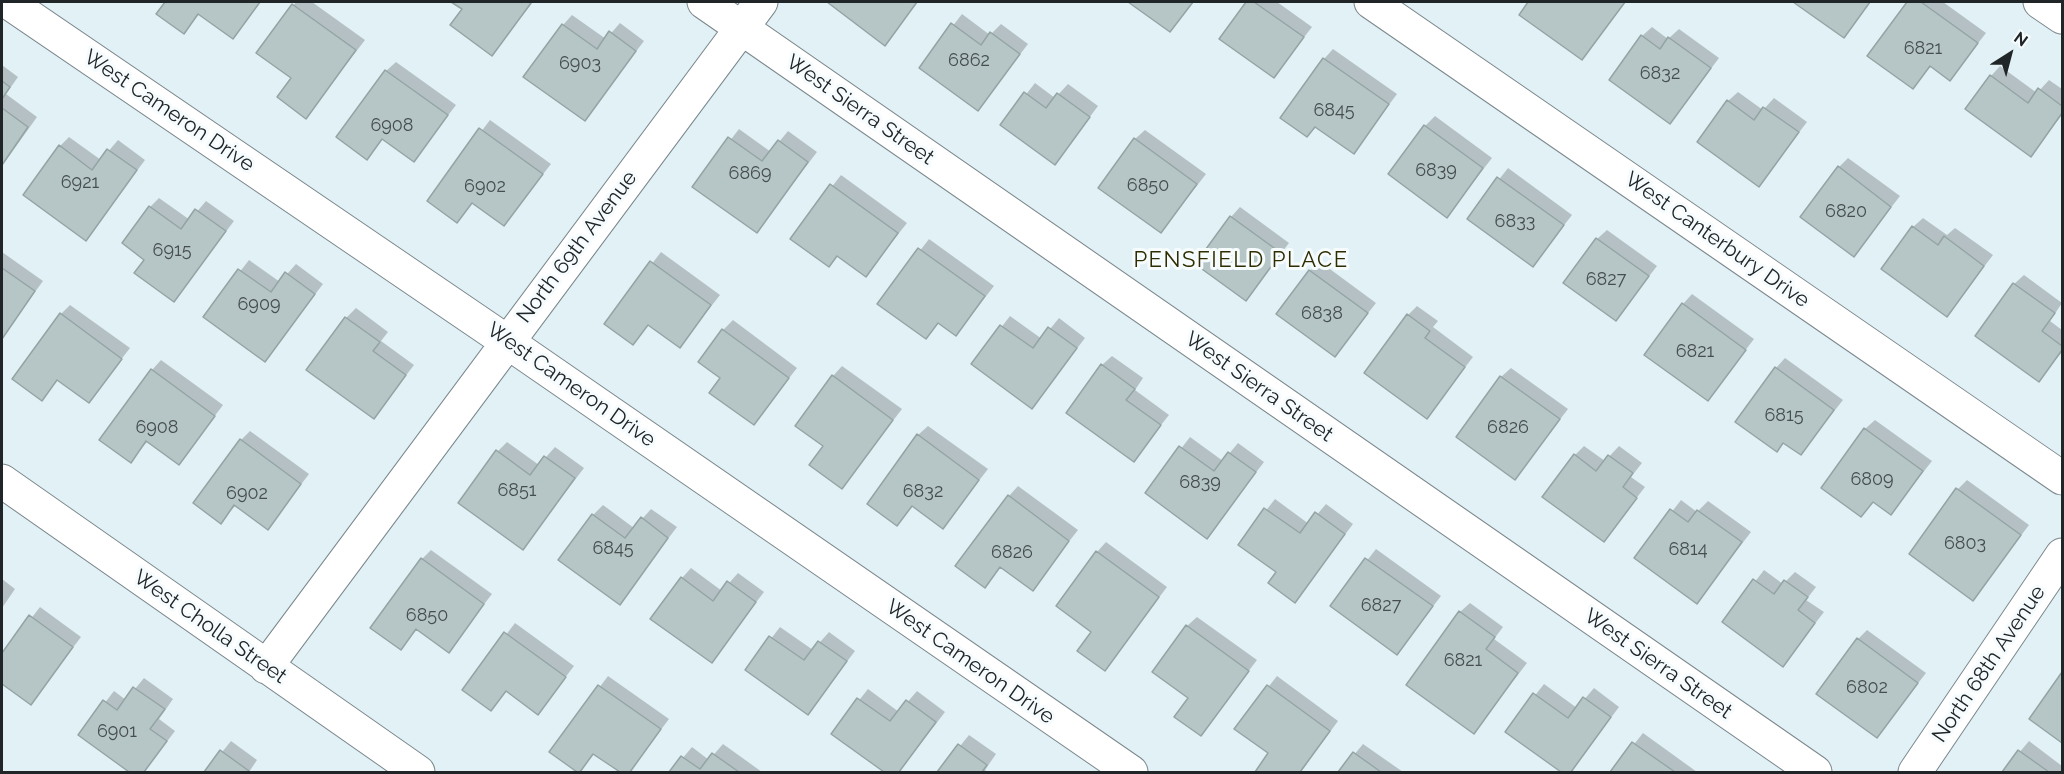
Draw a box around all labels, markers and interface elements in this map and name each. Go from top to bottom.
north arrow [1980,24,2040,84]
text: N [2010,28,2031,50]
house number: 6821 [1904,38,1942,60]
street label: West Cameron Drive [79,45,259,177]
street label: West Sierra Street [781,50,939,170]
house number: 6862 [948,50,990,72]
house number: 6903 [559,53,601,75]
house number: 6832 [1640,63,1680,85]
house number: 6845 [1313,100,1355,122]
house number: 6908 [370,115,414,137]
house number: 6839 [1415,160,1457,182]
house number: 6869 [729,163,771,185]
street label: North 69th Avenue [512,166,642,328]
street label: West Canterbury Drive [1620,167,1814,313]
house number: 6921 [61,172,99,194]
house number: 6850 [1127,175,1169,197]
house number: 6902 [464,176,506,198]
house number: 6820 [1825,201,1867,223]
house number: 6833 [1495,211,1535,233]
house number: 6915 [153,240,191,262]
district label: PENSFIELD PLACE [1133,247,1349,273]
house number: 6827 [1586,269,1626,291]
house number: 6909 [238,294,280,316]
house number: 6838 [1301,303,1343,325]
street label: West Cameron Drive [482,317,660,453]
street label: West Sierra Street [1180,327,1338,447]
house number: 6821 [1676,341,1714,363]
house number: 6815 [1764,405,1804,427]
house number: 6908 [135,417,179,439]
house number: 6826 [1487,417,1529,439]
house number: 6809 [1850,469,1894,491]
house number: 6839 [1179,472,1221,494]
house number: 6851 [497,480,537,502]
house number: 6832 [903,481,943,503]
house number: 6902 [226,483,268,505]
house number: 6803 [1944,533,1986,555]
house number: 6845 [592,538,634,560]
house number: 6814 [1668,539,1708,561]
house number: 6826 [991,542,1033,564]
street label: West Cholla Street [129,565,291,689]
street label: North 68th Avenue [1927,581,2051,747]
street label: West Cameron Drive [881,594,1059,730]
house number: 6827 [1361,595,1401,617]
street label: West Sierra Street [1579,604,1737,724]
house number: 6850 [406,605,448,627]
house number: 6821 [1444,650,1482,672]
house number: 6802 [1846,677,1888,699]
house number: 6901 [97,721,137,743]

